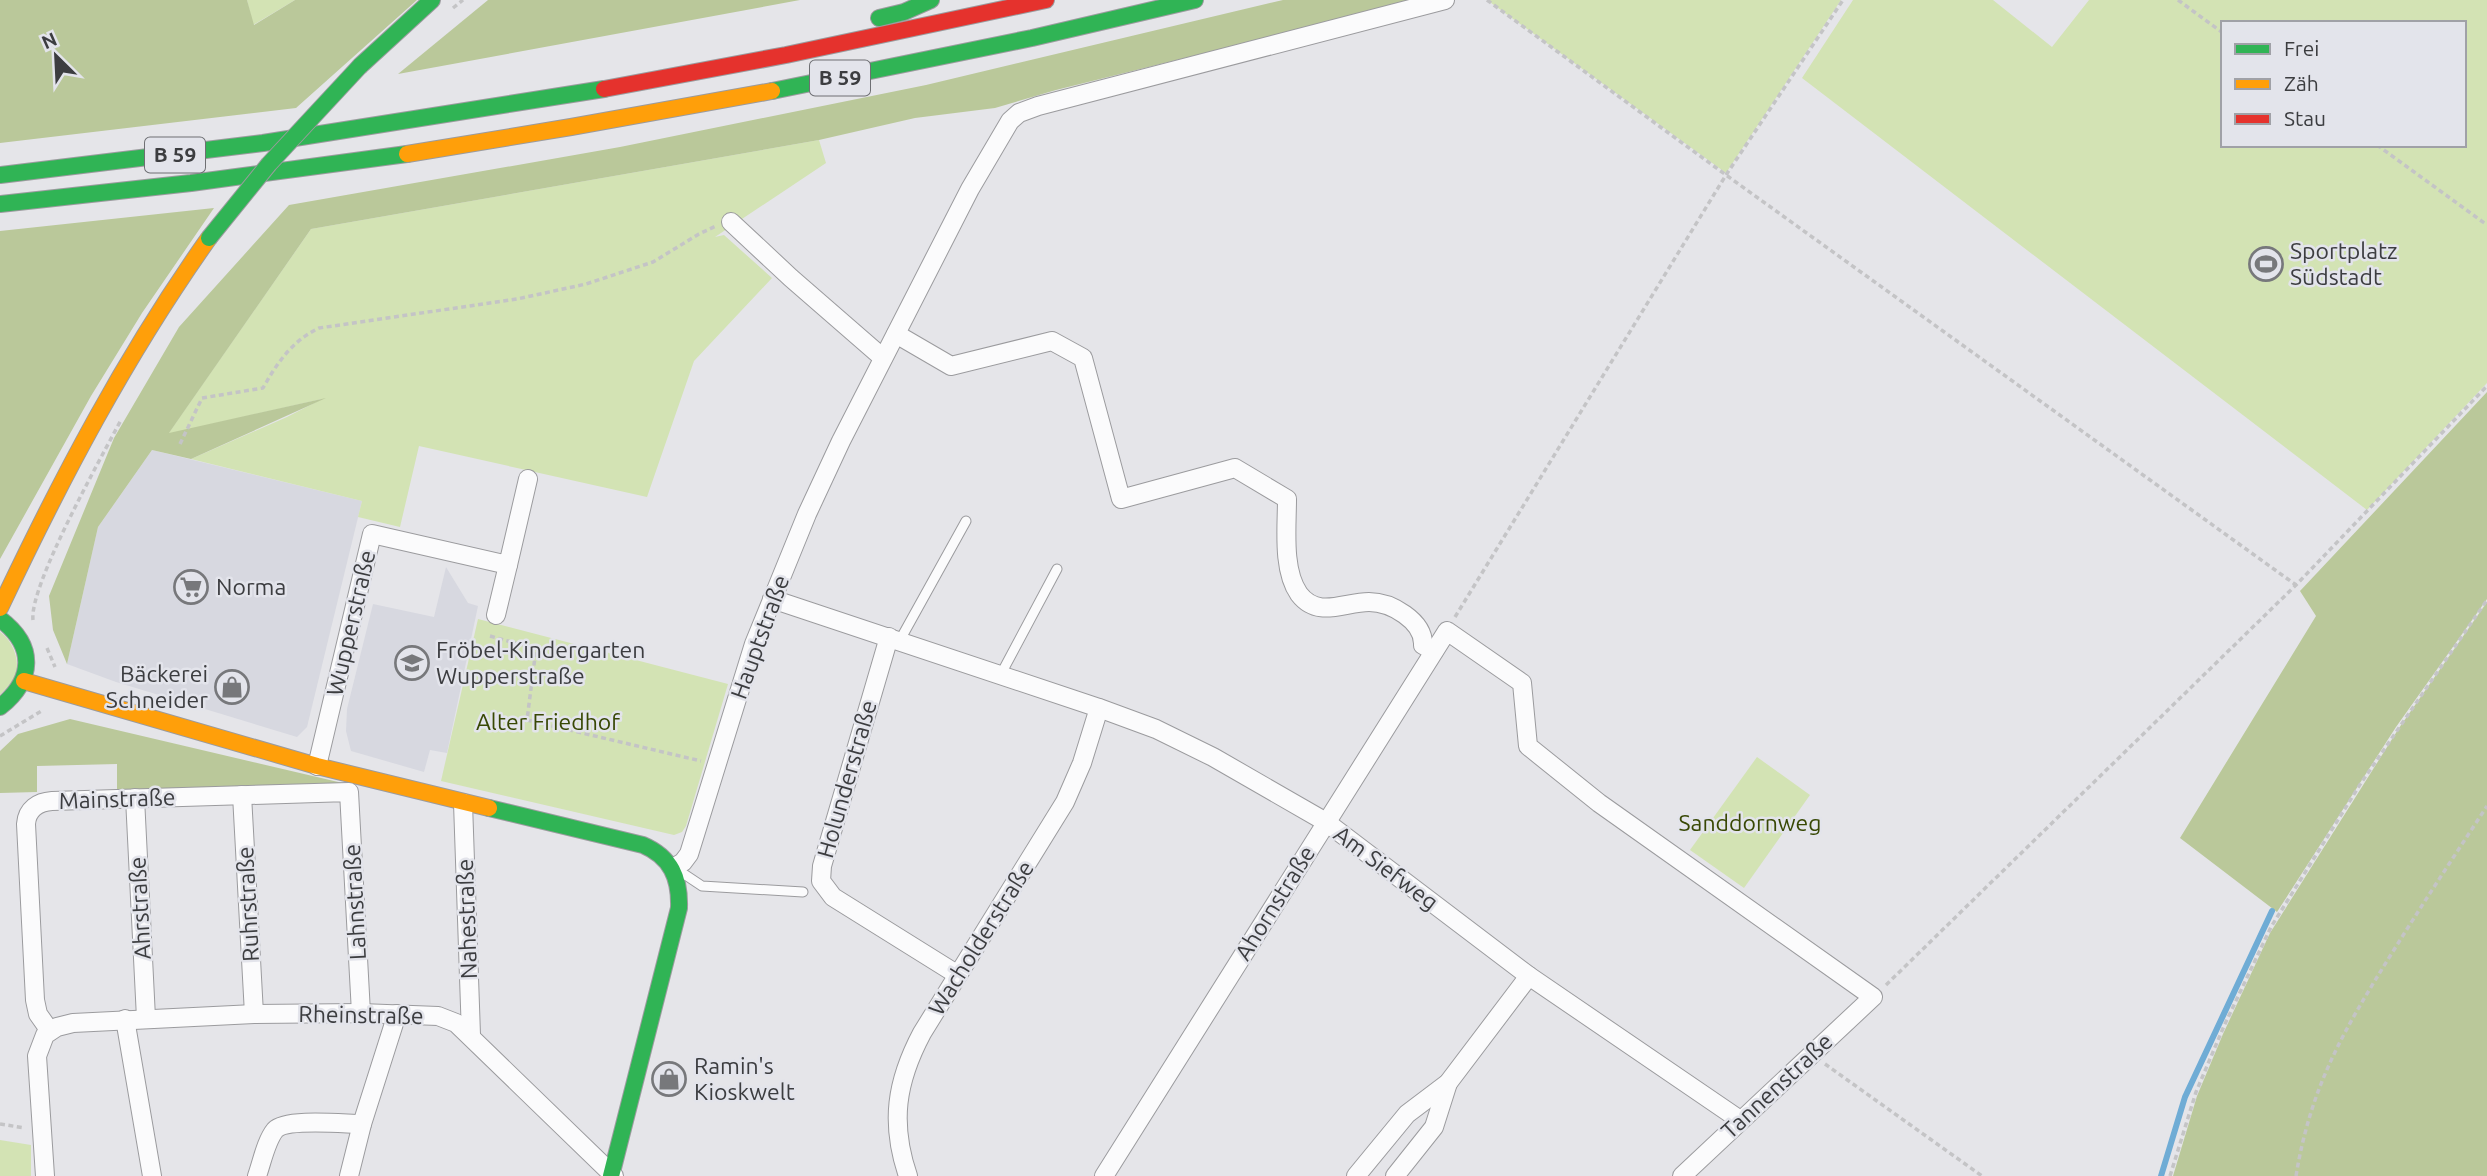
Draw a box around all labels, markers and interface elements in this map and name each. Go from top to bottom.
north arrow [21,21,91,91]
legend [2221,21,2466,147]
text: N [38,28,60,53]
text: Frei [2284,36,2319,60]
road number: B 59 [810,60,870,96]
text: Zäh [2284,71,2319,95]
text: Stau [2284,106,2326,130]
road number: B 59 [145,138,205,172]
place label: Sportplatz Südstadt [2290,238,2398,289]
sports icon: Sportplatz Südstadt [2247,245,2285,283]
street label: Wupperstraße [322,548,379,698]
supermarket icon: Norma [172,568,210,606]
street label: Hauptstraße [726,572,793,702]
place label: Norma [216,574,286,599]
place label: Fröbel-Kindergarten Wupperstraße [436,637,645,688]
school or university icon: Fröbel-Kindergarten Wupperstraße [393,644,431,682]
place label: Bäckerei Schneider [106,661,208,712]
shop icon: Bäckerei Schneider [213,668,251,706]
street label: Holunderstraße [812,697,881,861]
park label: Alter Friedhof [476,709,620,734]
street label: Mainstraße [58,784,176,813]
park label: Sanddornweg [1679,810,1821,835]
street label: Am Siefweg [1330,820,1443,915]
street label: Ahornstraße [1230,841,1319,964]
street label: Lahnstraße [339,843,370,961]
street label: Ruhrstraße [232,846,263,962]
street label: Ahrstraße [124,856,155,960]
street label: Wacholderstraße [923,856,1038,1019]
street label: Nahestraße [452,859,481,980]
street label: Rheinstraße [298,1001,424,1028]
street label: Tannenstraße [1716,1028,1837,1143]
place label: Ramin's Kioskwelt [694,1053,795,1104]
shop icon: Ramin's Kioskwelt [650,1060,688,1098]

